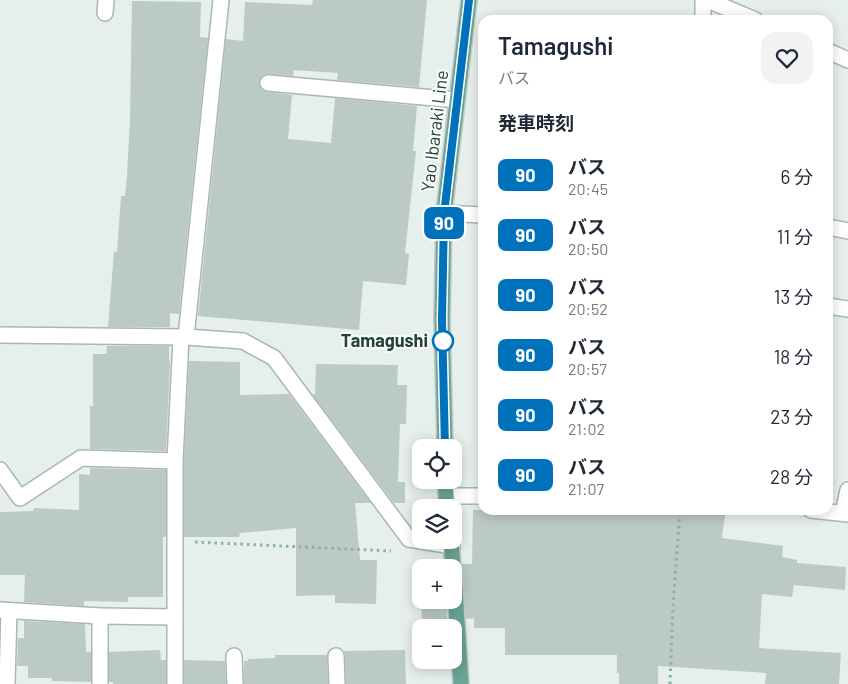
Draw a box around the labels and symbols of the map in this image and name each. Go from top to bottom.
street label: Yao Ibaraki Line [416,69,452,193]
line badge: 90 [422,207,466,239]
place label: Tamagushi [341,329,428,351]
marker: Tamagushi [432,330,454,352]

